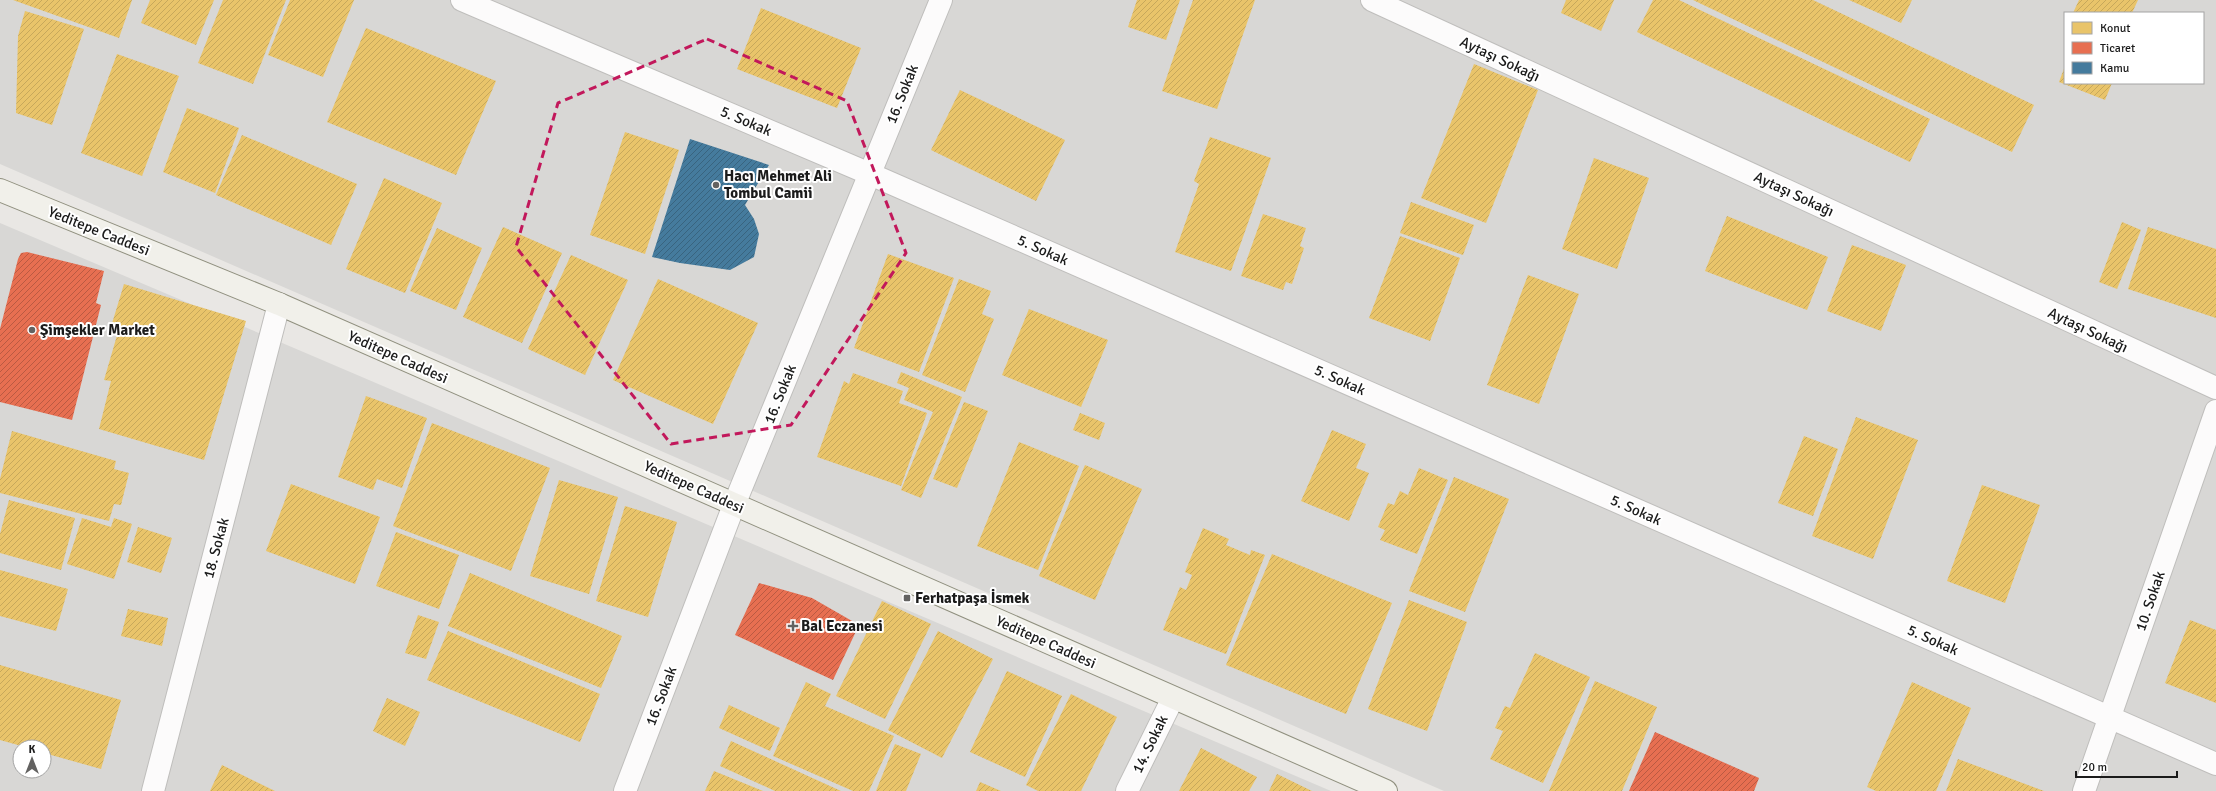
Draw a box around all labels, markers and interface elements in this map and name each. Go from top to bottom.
legend [2064,12,2204,84]
text: Konut [2100,21,2131,36]
street label: Aytaşı Sokağı [1457,33,1543,85]
text: Ticaret [2100,41,2135,56]
street label: 16. Sokak [882,61,922,126]
text: Kamu [2100,61,2129,76]
street label: 5. Sokak [718,102,775,140]
place label: Hacı Mehmet Ali Tombul Camii [724,167,832,202]
street label: Aytaşı Sokağı [1751,168,1837,220]
marker: Hacı Mehmet Ali Tombul Camii [711,180,721,190]
street label: Yeditepe Caddesi [46,202,152,260]
street label: 5. Sokak [1015,231,1072,269]
street label: Aytaşı Sokağı [2045,304,2131,356]
place label: Şimşekler Market [40,321,155,339]
marker: Şimşekler Market [27,325,37,335]
street label: Yeditepe Caddesi [345,327,451,387]
street label: 16. Sokak [760,361,800,426]
street label: 5. Sokak [1312,361,1369,399]
street label: Yeditepe Caddesi [641,457,747,517]
street label: 5. Sokak [1608,491,1665,529]
street label: 18. Sokak [199,515,233,580]
street label: 10. Sokak [2131,568,2169,633]
place label: Ferhatpaşa İsmek [915,589,1030,607]
marker: Ferhatpaşa İsmek [902,593,912,603]
street label: Yeditepe Caddesi [993,612,1099,672]
place label: Bal Eczanesi [801,617,883,635]
marker: Bal Eczanesi [788,621,798,631]
street label: 5. Sokak [1905,621,1962,659]
street label: 16. Sokak [641,663,681,728]
street label: 14. Sokak [1128,712,1172,776]
north arrow [12,739,52,779]
text: K [29,743,36,756]
scale bar [2076,753,2177,779]
text: 20 m [2082,760,2107,775]

